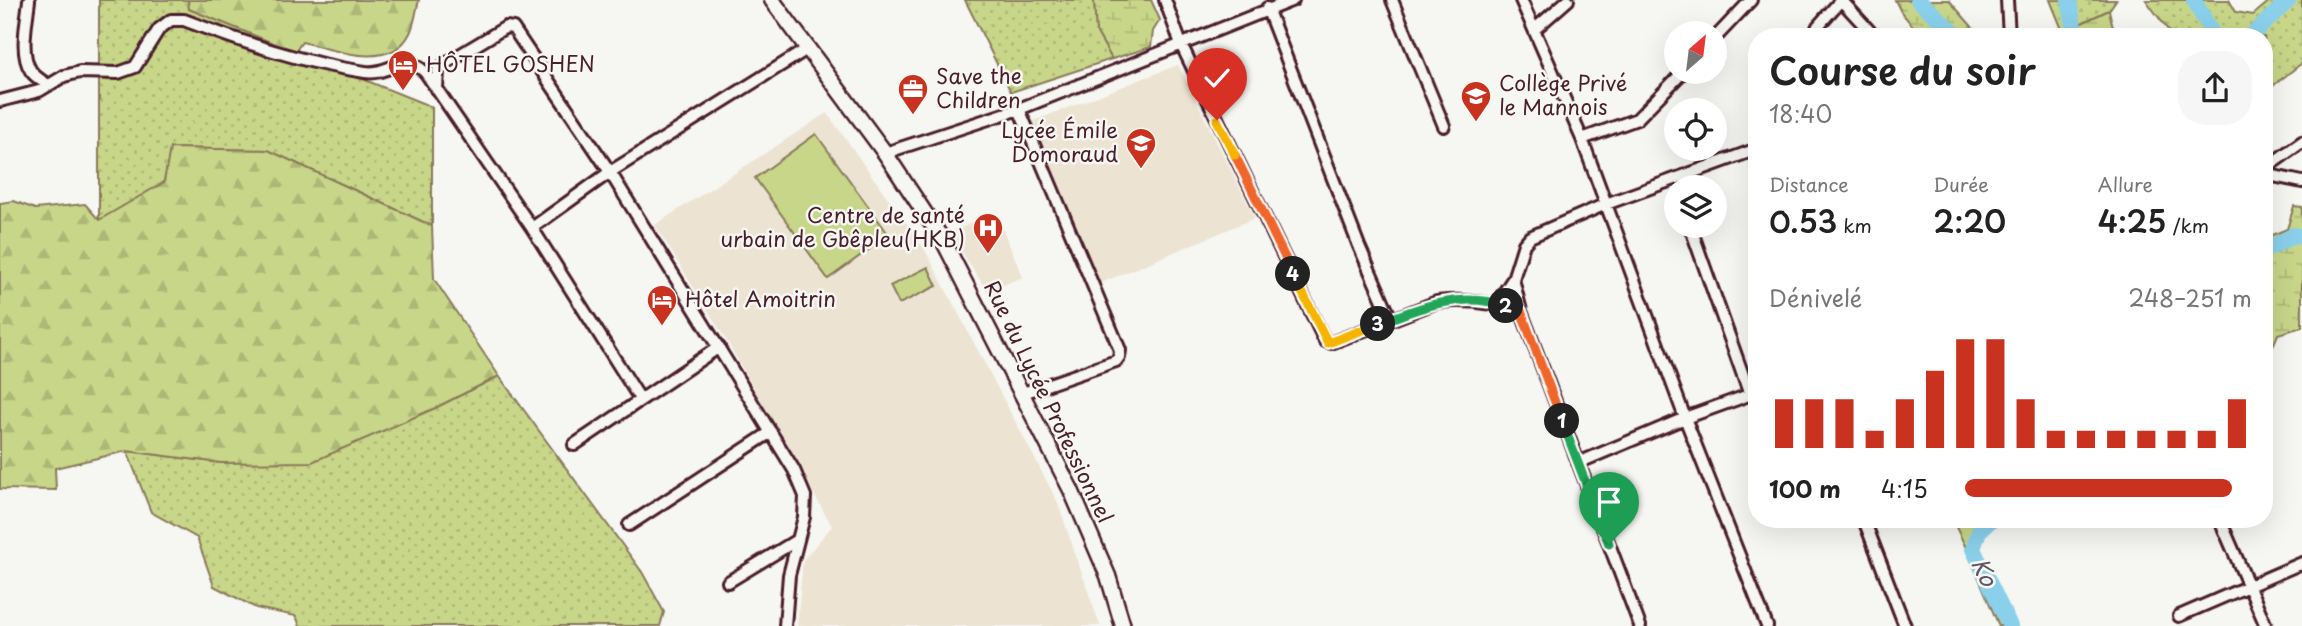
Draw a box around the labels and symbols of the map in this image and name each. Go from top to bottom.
north arrow [1664,21,1727,84]
place label: HÔTEL GOSHEN [426,47,595,79]
hotel icon: HÔTEL GOSHEN [386,48,420,92]
pin [1187,48,1247,120]
place label: Save the Children [936,59,1022,115]
place label: Collège Privé le Mannois [1499,66,1627,122]
office icon: Save the Children [896,72,930,116]
school or university icon: Collège Privé le Mannois [1459,79,1493,123]
place label: Lycée Émile Domoraud [1001,113,1118,169]
school or university icon: Lycée Émile Domoraud [1124,126,1158,170]
place label: Centre de santé urbain de Gbêpleu(HKB) [720,198,965,254]
hospital icon: Centre de santé urbain de Gbêpleu(HKB) [971,211,1005,255]
pin: 4 [1276,256,1310,292]
street label: Rue du Lycée Professionnel [977,275,1122,528]
place label: Hôtel Amoitrin [685,282,836,314]
hotel icon: Hôtel Amoitrin [645,283,679,327]
pin: 2 [1488,288,1524,324]
pin: 3 [1360,306,1396,342]
pin: 1 [1544,404,1580,438]
pin [1579,472,1639,544]
water label: Ko [1964,551,2008,592]

